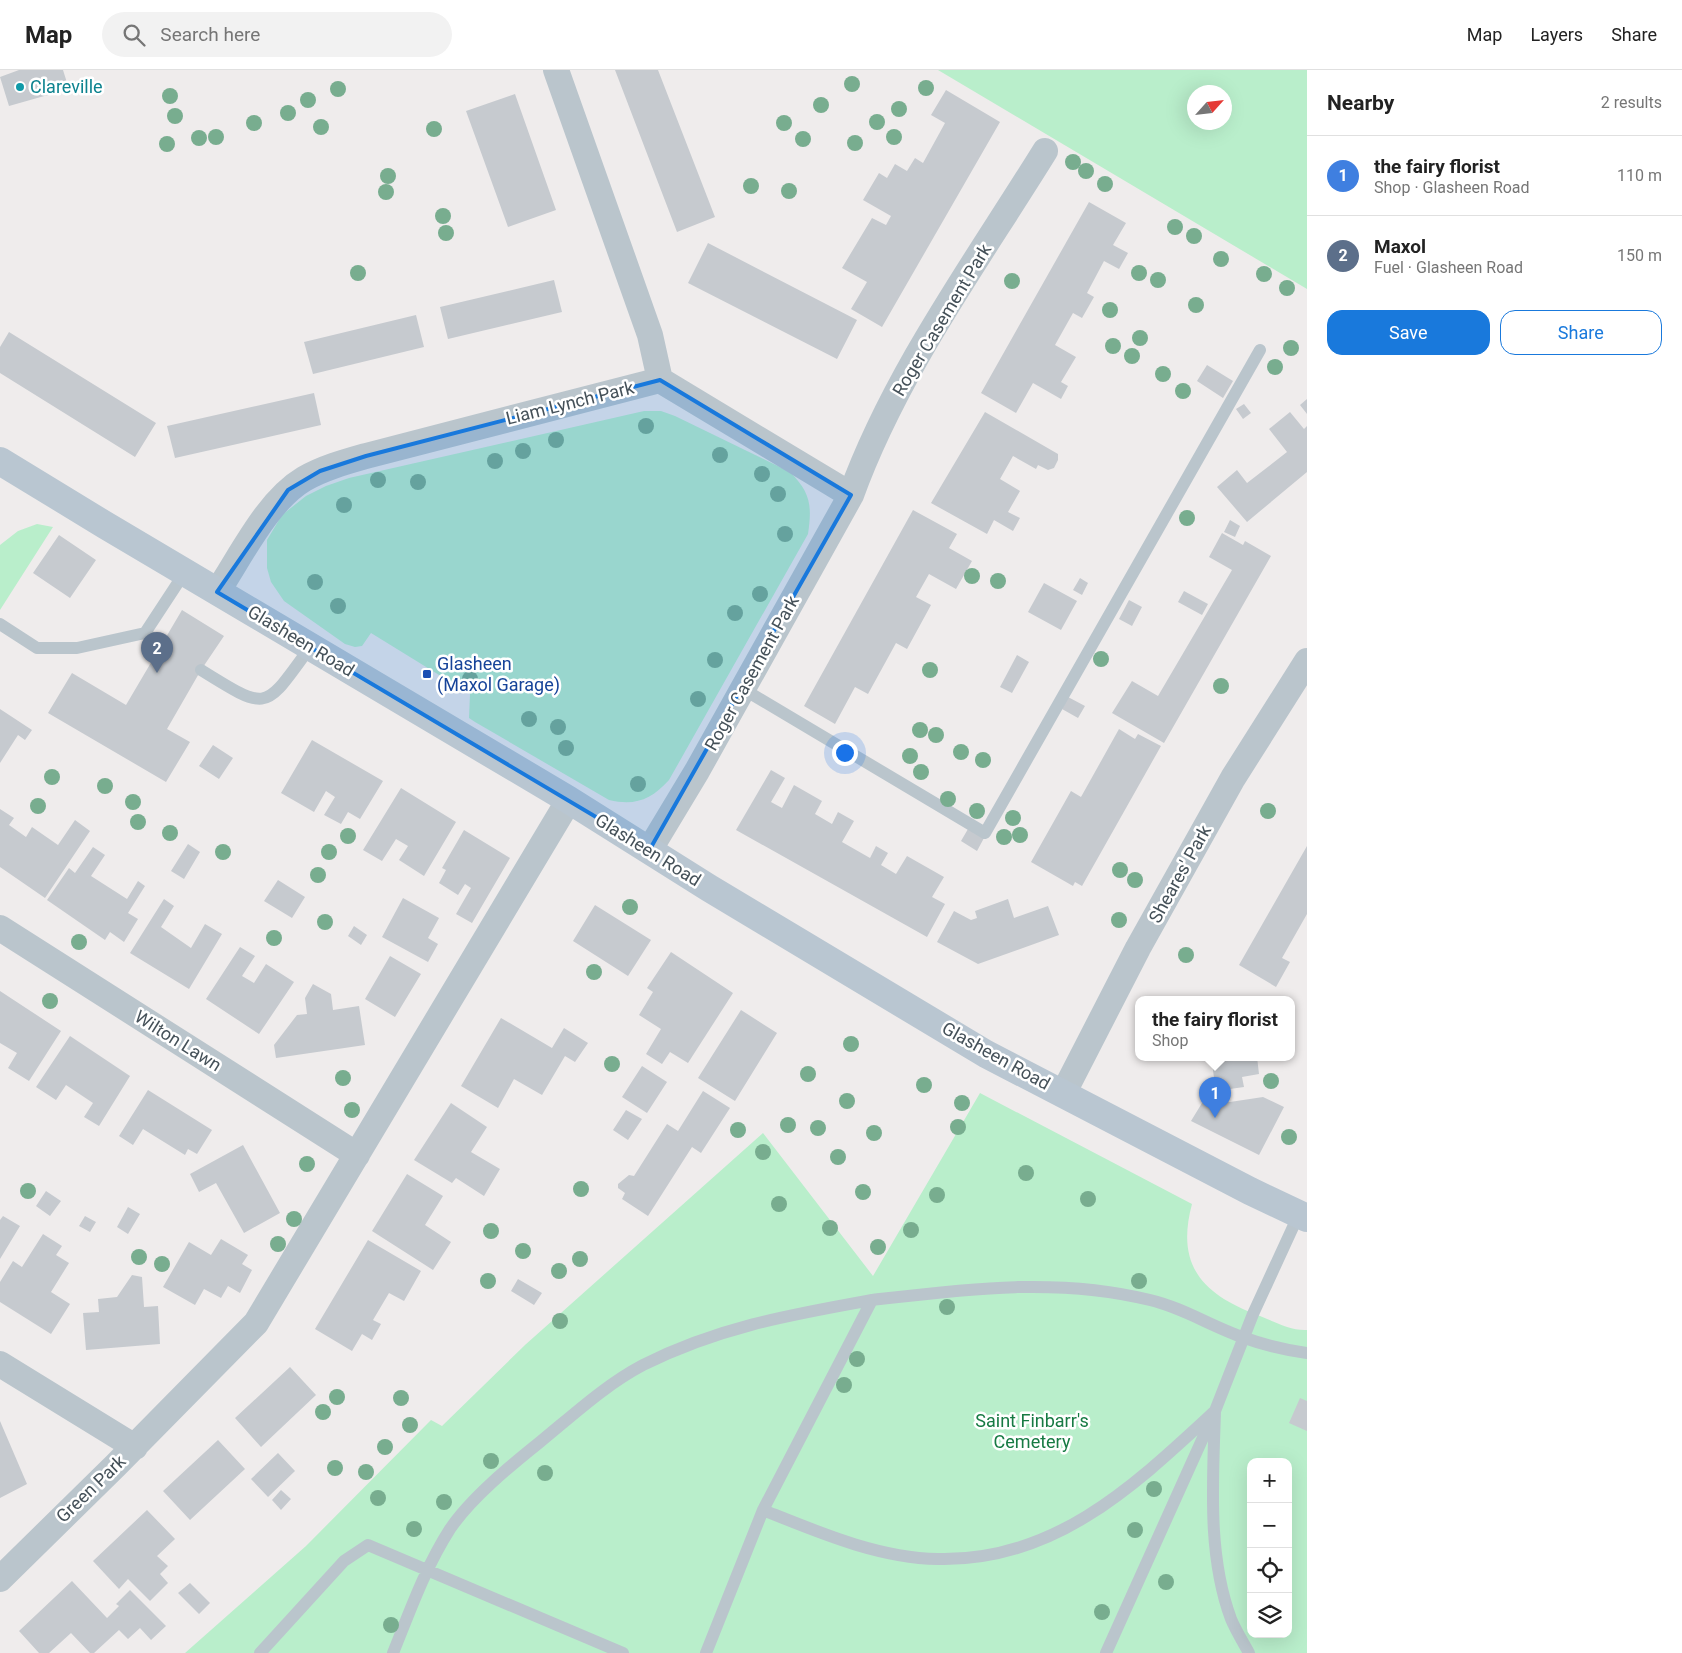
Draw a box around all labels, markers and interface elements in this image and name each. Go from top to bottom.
search box [102,12,452,57]
text: Map [25,21,72,49]
icon: search [120,21,148,49]
text: Search here [160,23,260,46]
text: Map [1467,24,1502,45]
text: Layers [1530,24,1583,45]
text: Share [1611,24,1657,45]
place label: Clareville [30,76,103,97]
marker: Clareville [14,81,26,93]
north arrow [1187,85,1232,130]
text: Nearby [1327,91,1394,115]
text: 2 results [1601,93,1662,112]
text: the fairy florist [1374,155,1500,178]
text: 1 [1338,166,1348,185]
text: 110 m [1617,166,1662,185]
text: Shop · Glasheen Road [1374,178,1530,197]
text: Maxol [1374,235,1426,258]
street label: Roger Casement Park [888,239,996,400]
text: 2 [1338,246,1348,265]
text: 150 m [1617,246,1662,265]
text: Fuel · Glasheen Road [1374,258,1523,277]
button: Save [1327,310,1490,355]
button: Share [1500,310,1662,355]
street label: Liam Lynch Park [504,376,637,429]
street label: Roger Casement Park [700,591,803,754]
street label: Glasheen Road [244,601,358,681]
pin: 2 [141,632,173,673]
place label: Glasheen (Maxol Garage) [437,653,560,696]
marker: Glasheen (Maxol Garage) [421,668,433,680]
your location [832,740,858,766]
street label: Glasheen Road [592,809,705,890]
street label: Sheares' Park [1144,820,1215,926]
popup [1135,996,1295,1061]
street label: Wilton Lawn [131,1006,225,1075]
text: the fairy florist [1152,1008,1278,1031]
street label: Glasheen Road [938,1017,1054,1094]
text: Shop [1152,1031,1188,1050]
pin: 1 [1199,1077,1231,1118]
park label: Saint Finbarr's Cemetery [975,1410,1089,1452]
street label: Green Park [52,1450,130,1527]
map controls [1247,1458,1292,1638]
button: + [1247,1458,1292,1503]
button: − [1247,1503,1292,1548]
button: locate [1247,1548,1292,1593]
button: layers [1247,1593,1292,1638]

